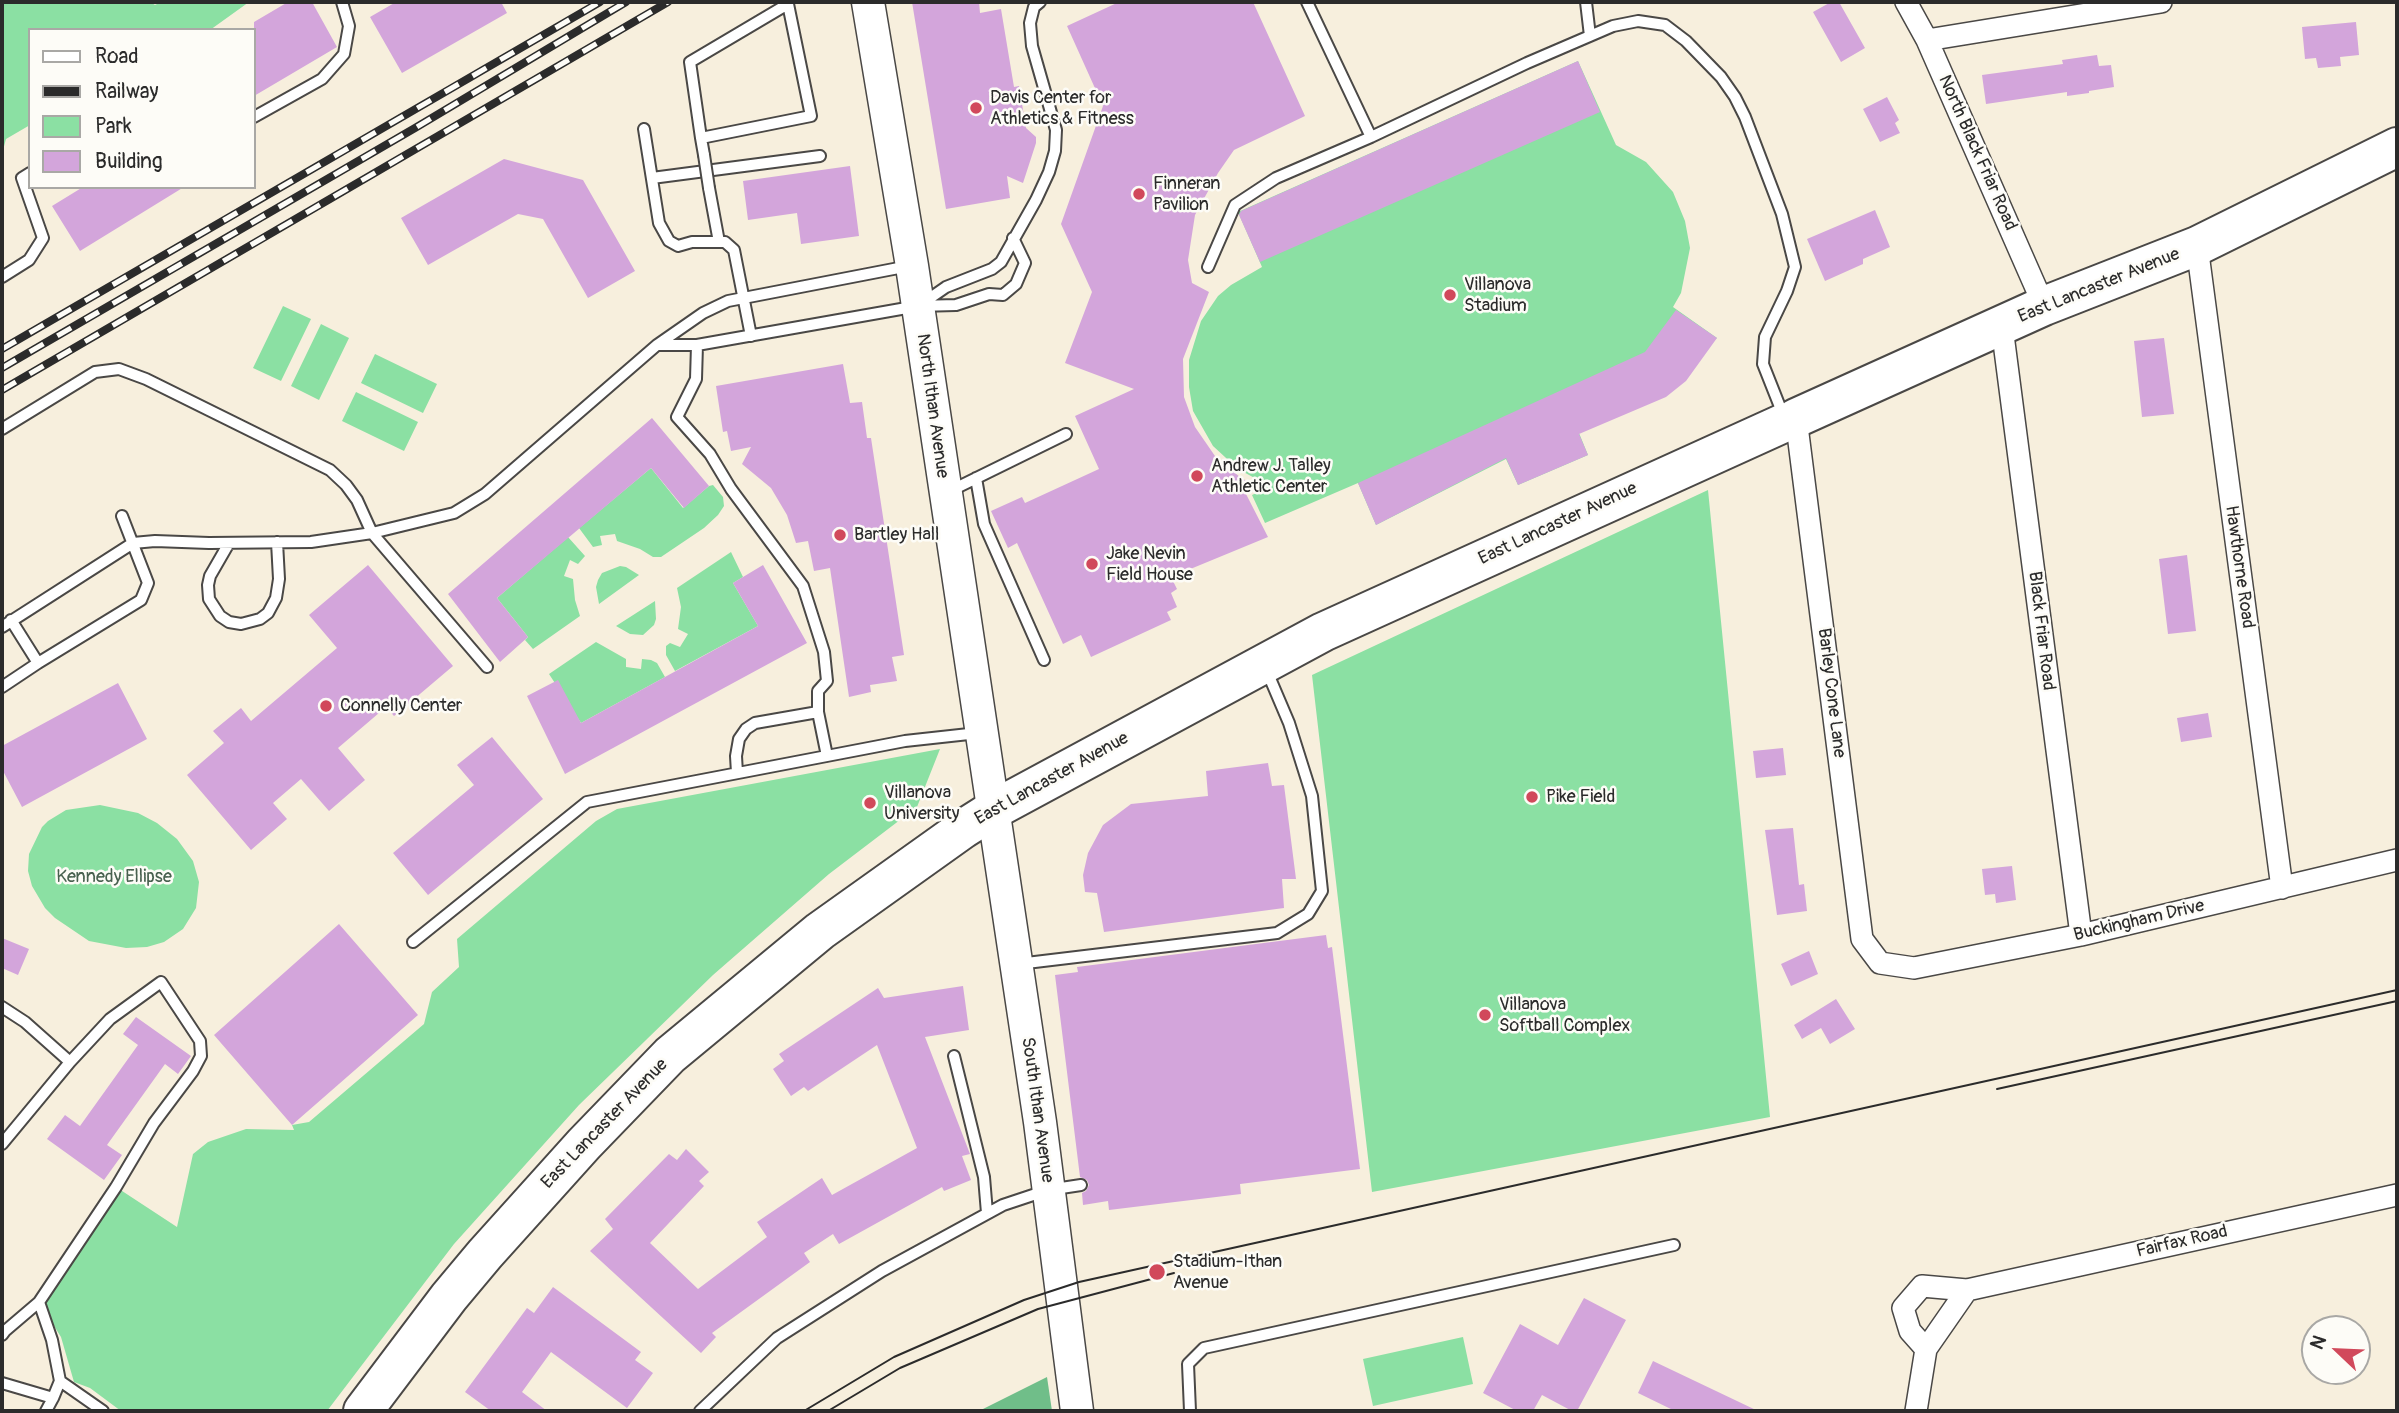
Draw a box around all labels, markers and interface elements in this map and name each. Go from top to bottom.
legend [28,28,256,189]
text: Road [95,43,139,70]
street label: North Black Friar Road [1933,72,2021,234]
text: Railway [95,78,159,105]
place label: Davis Center for Athletics & Fitness [990,87,1134,130]
marker: Davis Center for Athletics & Fitness [968,100,984,116]
text: Park [95,113,132,140]
text: Building [95,148,162,175]
place label: Finneran Pavilion [1153,173,1221,216]
marker: Finneran Pavilion [1131,186,1147,202]
street label: East Lancaster Avenue [2015,244,2183,328]
place label: Villanova Stadium [1464,274,1531,316]
marker: Villanova Stadium [1442,287,1458,303]
street label: North Ithan Avenue [911,332,953,480]
place label: Andrew J. Talley Athletic Center [1211,455,1331,498]
marker: Andrew J. Talley Athletic Center [1189,468,1205,484]
street label: East Lancaster Avenue [1475,478,1641,570]
street label: Hawthorne Road [2220,504,2258,630]
place label: Bartley Hall [854,524,939,546]
marker: Bartley Hall [832,527,848,543]
place label: Jake Nevin Field House [1106,543,1193,586]
marker: Jake Nevin Field House [1084,556,1100,572]
street label: Black Friar Road [2023,570,2059,692]
street label: Barley Cone Lane [1812,627,1850,759]
place label: Connelly Center [340,695,462,717]
marker: Connelly Center [318,698,334,714]
street label: East Lancaster Avenue [971,728,1133,830]
place label: Villanova University [884,782,959,824]
place label: Pike Field [1546,786,1615,808]
marker: Pike Field [1524,789,1540,805]
marker: Villanova University [862,795,878,811]
park label: Kennedy Ellipse [56,866,172,888]
street label: Buckingham Drive [2072,895,2206,947]
place label: Villanova Softball Complex [1499,994,1630,1036]
marker: Villanova Softball Complex [1477,1007,1493,1023]
street label: South Ithan Avenue [1016,1036,1058,1184]
street label: East Lancaster Avenue [537,1054,673,1194]
street label: Fairfax Road [2134,1221,2230,1263]
place label: Stadium-Ithan Avenue [1173,1251,1282,1294]
marker: Stadium-Ithan Avenue [1147,1262,1167,1282]
north arrow [2301,1315,2371,1385]
text: N [2305,1332,2332,1353]

